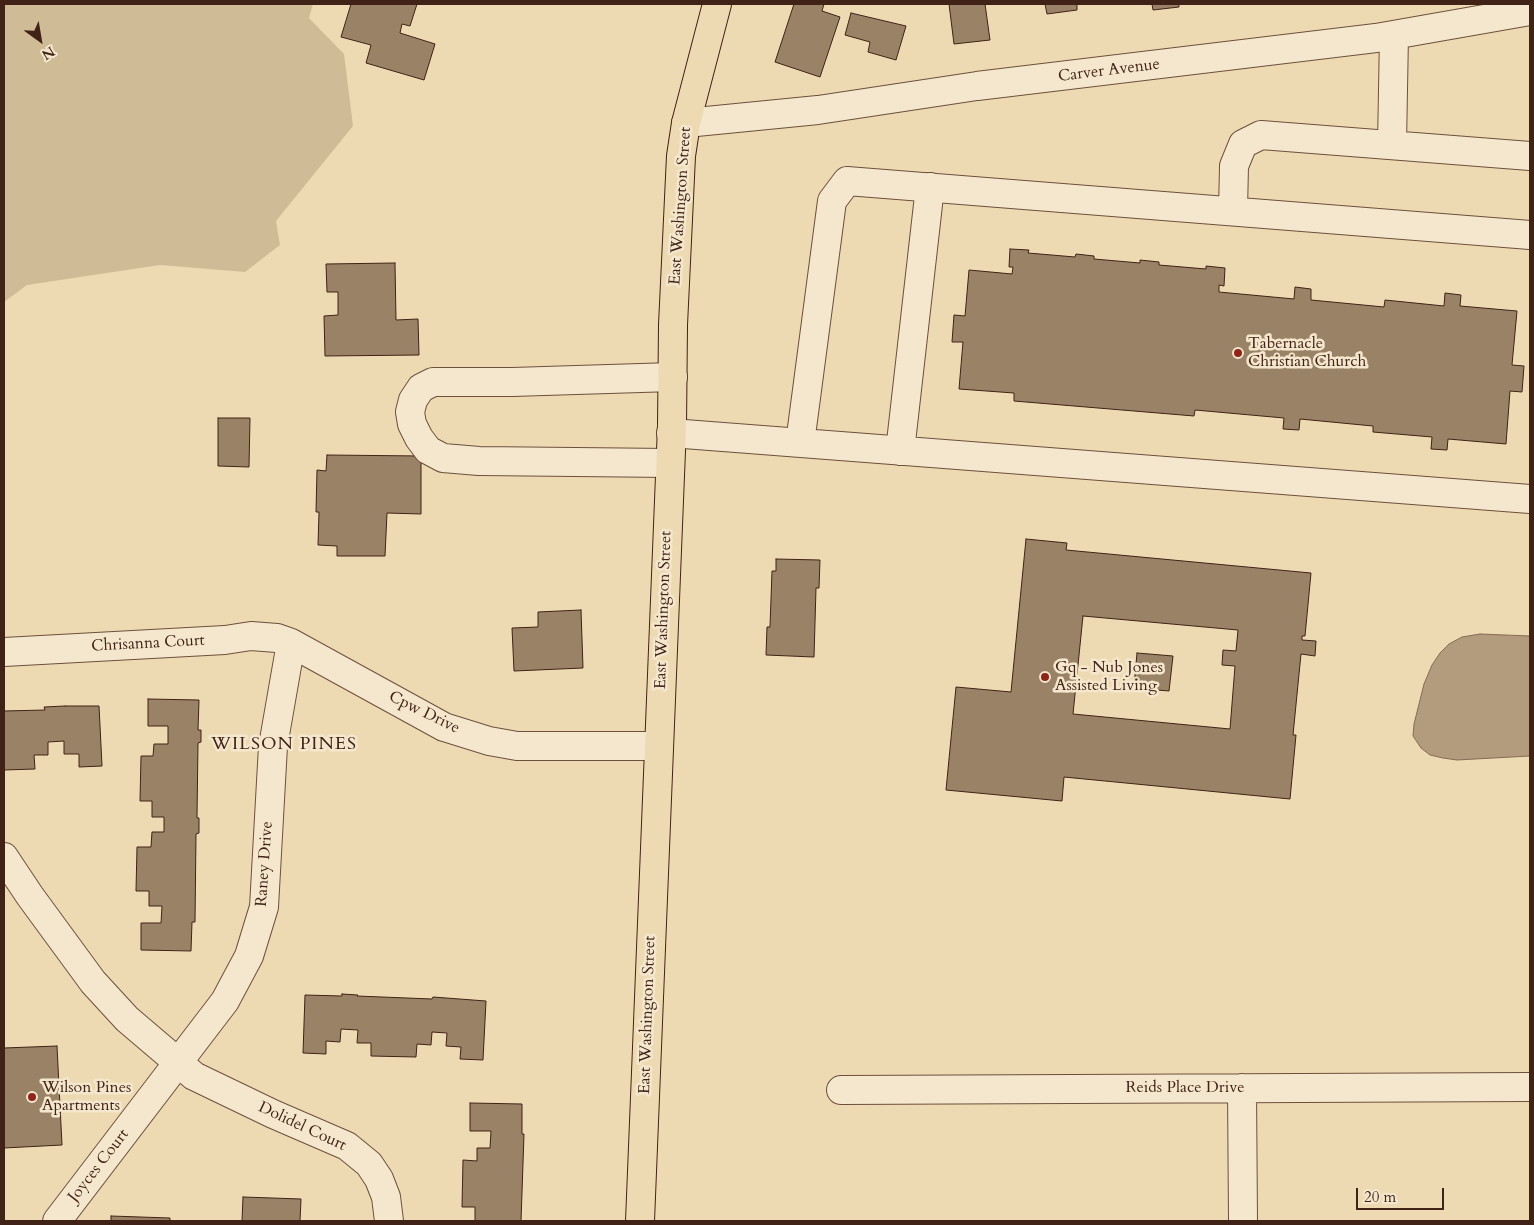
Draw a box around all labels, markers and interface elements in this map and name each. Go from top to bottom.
north arrow [15,15,65,65]
text: N [38,42,58,64]
street label: Carver Avenue [1057,55,1161,87]
street label: East Washington Street [666,126,696,286]
place label: Tabernacle Christian Church [1248,334,1366,372]
marker: Tabernacle Christian Church [1232,347,1244,359]
street label: East Washington Street [652,531,676,689]
street label: Chrisanna Court [91,631,205,657]
place label: Gq - Nub Jones Assisted Living [1055,658,1163,696]
marker: Gq - Nub Jones Assisted Living [1039,671,1051,683]
street label: Cpw Drive [385,688,463,738]
district label: WILSON PINES [210,734,358,756]
street label: Raney Drive [252,821,278,907]
street label: East Washington Street [636,936,660,1094]
place label: Wilson Pines Apartments [42,1078,131,1116]
street label: Reids Place Drive [1125,1078,1245,1098]
marker: Wilson Pines Apartments [26,1091,38,1103]
street label: Dolidel Court [255,1098,349,1156]
street label: Joyces Court [65,1126,133,1206]
scale bar [1359,1178,1446,1210]
text: 20 m [1364,1187,1396,1207]

